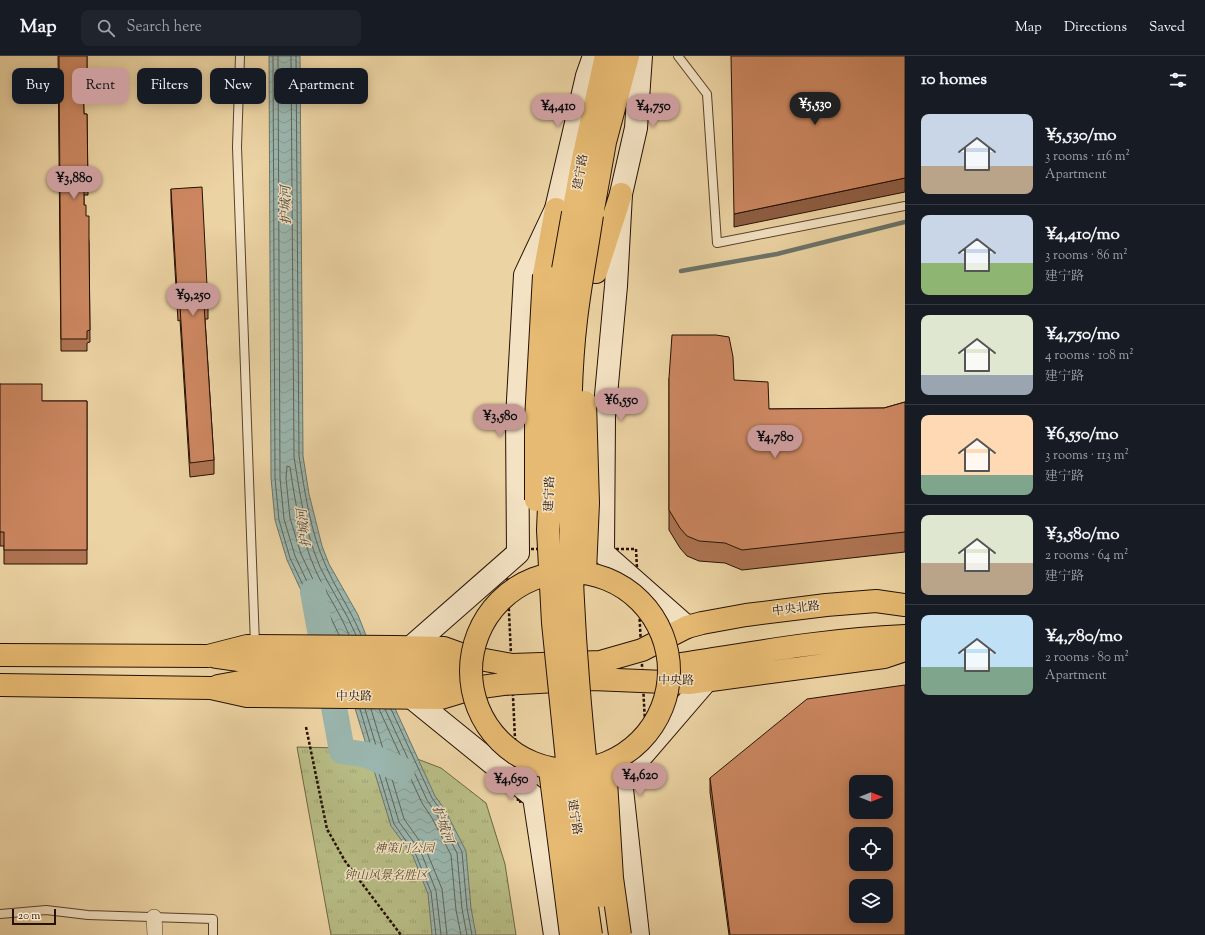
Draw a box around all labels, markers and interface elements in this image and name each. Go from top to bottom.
search box [81,10,361,46]
text: Map [20,14,57,41]
icon: search [95,17,117,39]
text: Search here [127,17,202,38]
text: Map [1015,18,1042,38]
text: Directions [1064,18,1127,38]
text: Saved [1149,18,1185,38]
chip: Buy [12,68,64,104]
chip: Rent [72,68,129,104]
chip: Filters [137,68,202,104]
chip: New [210,68,266,104]
chip: Apartment [274,68,368,104]
text: 10 homes [921,68,987,92]
icon: filters [1167,69,1189,91]
pin: ¥5,530 [782,92,848,126]
pin: ¥4,410 [525,94,591,128]
pin: ¥4,750 [620,94,686,128]
text: ¥5,530 [799,96,831,114]
text: ¥4,410 [540,98,576,116]
text: ¥4,750 [635,98,671,116]
text: ¥5,530/mo [1045,124,1117,148]
icon: home [953,130,1001,178]
text: 3 rooms · 116 m² [1045,148,1130,166]
street label: 建宁路 [569,153,593,191]
pin: ¥3,880 [41,166,107,200]
text: Apartment [1045,166,1106,184]
text: ¥3,880 [56,170,92,188]
water label: 护城河 [278,183,296,225]
text: ¥4,410/mo [1045,223,1120,247]
icon: home [953,231,1001,279]
text: 3 rooms · 86 m² [1045,247,1128,265]
text: 建宁路 [1045,268,1084,286]
pin: ¥9,250 [160,283,226,317]
text: ¥9,250 [175,287,211,305]
text: ¥4,750/mo [1045,323,1120,347]
icon: home [953,331,1001,379]
text: 4 rooms · 108 m² [1045,347,1134,365]
text: 建宁路 [1045,368,1084,386]
pin: ¥6,550 [588,388,654,422]
text: ¥6,550 [604,392,638,410]
pin: ¥3,580 [467,404,533,438]
text: ¥3,580 [483,408,517,426]
text: ¥6,550/mo [1045,423,1119,447]
pin: ¥4,780 [742,425,808,459]
text: ¥4,780 [756,429,794,447]
icon: home [953,431,1001,479]
text: 3 rooms · 113 m² [1045,447,1129,465]
text: 建宁路 [1045,468,1084,486]
street label: 建宁路 [540,476,560,512]
water label: 护城河 [293,506,316,548]
text: ¥3,580/mo [1045,523,1119,547]
icon: home [953,531,1001,579]
text: 2 rooms · 64 m² [1045,547,1128,565]
text: 建宁路 [1045,568,1084,586]
street label: 中央北路 [771,597,821,621]
text: ¥4,780/mo [1045,625,1123,649]
icon: home [953,631,1001,679]
text: 2 rooms · 80 m² [1045,649,1129,667]
text: Apartment [1045,667,1106,685]
street label: 中央路 [658,672,694,690]
street label: 中央路 [336,688,372,706]
pin: ¥4,620 [607,763,673,797]
pin: ¥4,650 [478,767,544,801]
text: ¥4,620 [622,767,658,785]
text: ¥4,650 [494,771,528,789]
north arrow [849,775,893,819]
map controls [849,775,893,923]
street label: 建宁路 [562,798,586,836]
water label: 护城河 [427,804,458,848]
button: locate [849,827,893,871]
park label: 神策门公园 [374,840,436,858]
park label: 钟山风景名胜区 [344,867,430,885]
button: layers [849,879,893,923]
scale bar [12,907,56,926]
text: 20 m [18,908,40,924]

